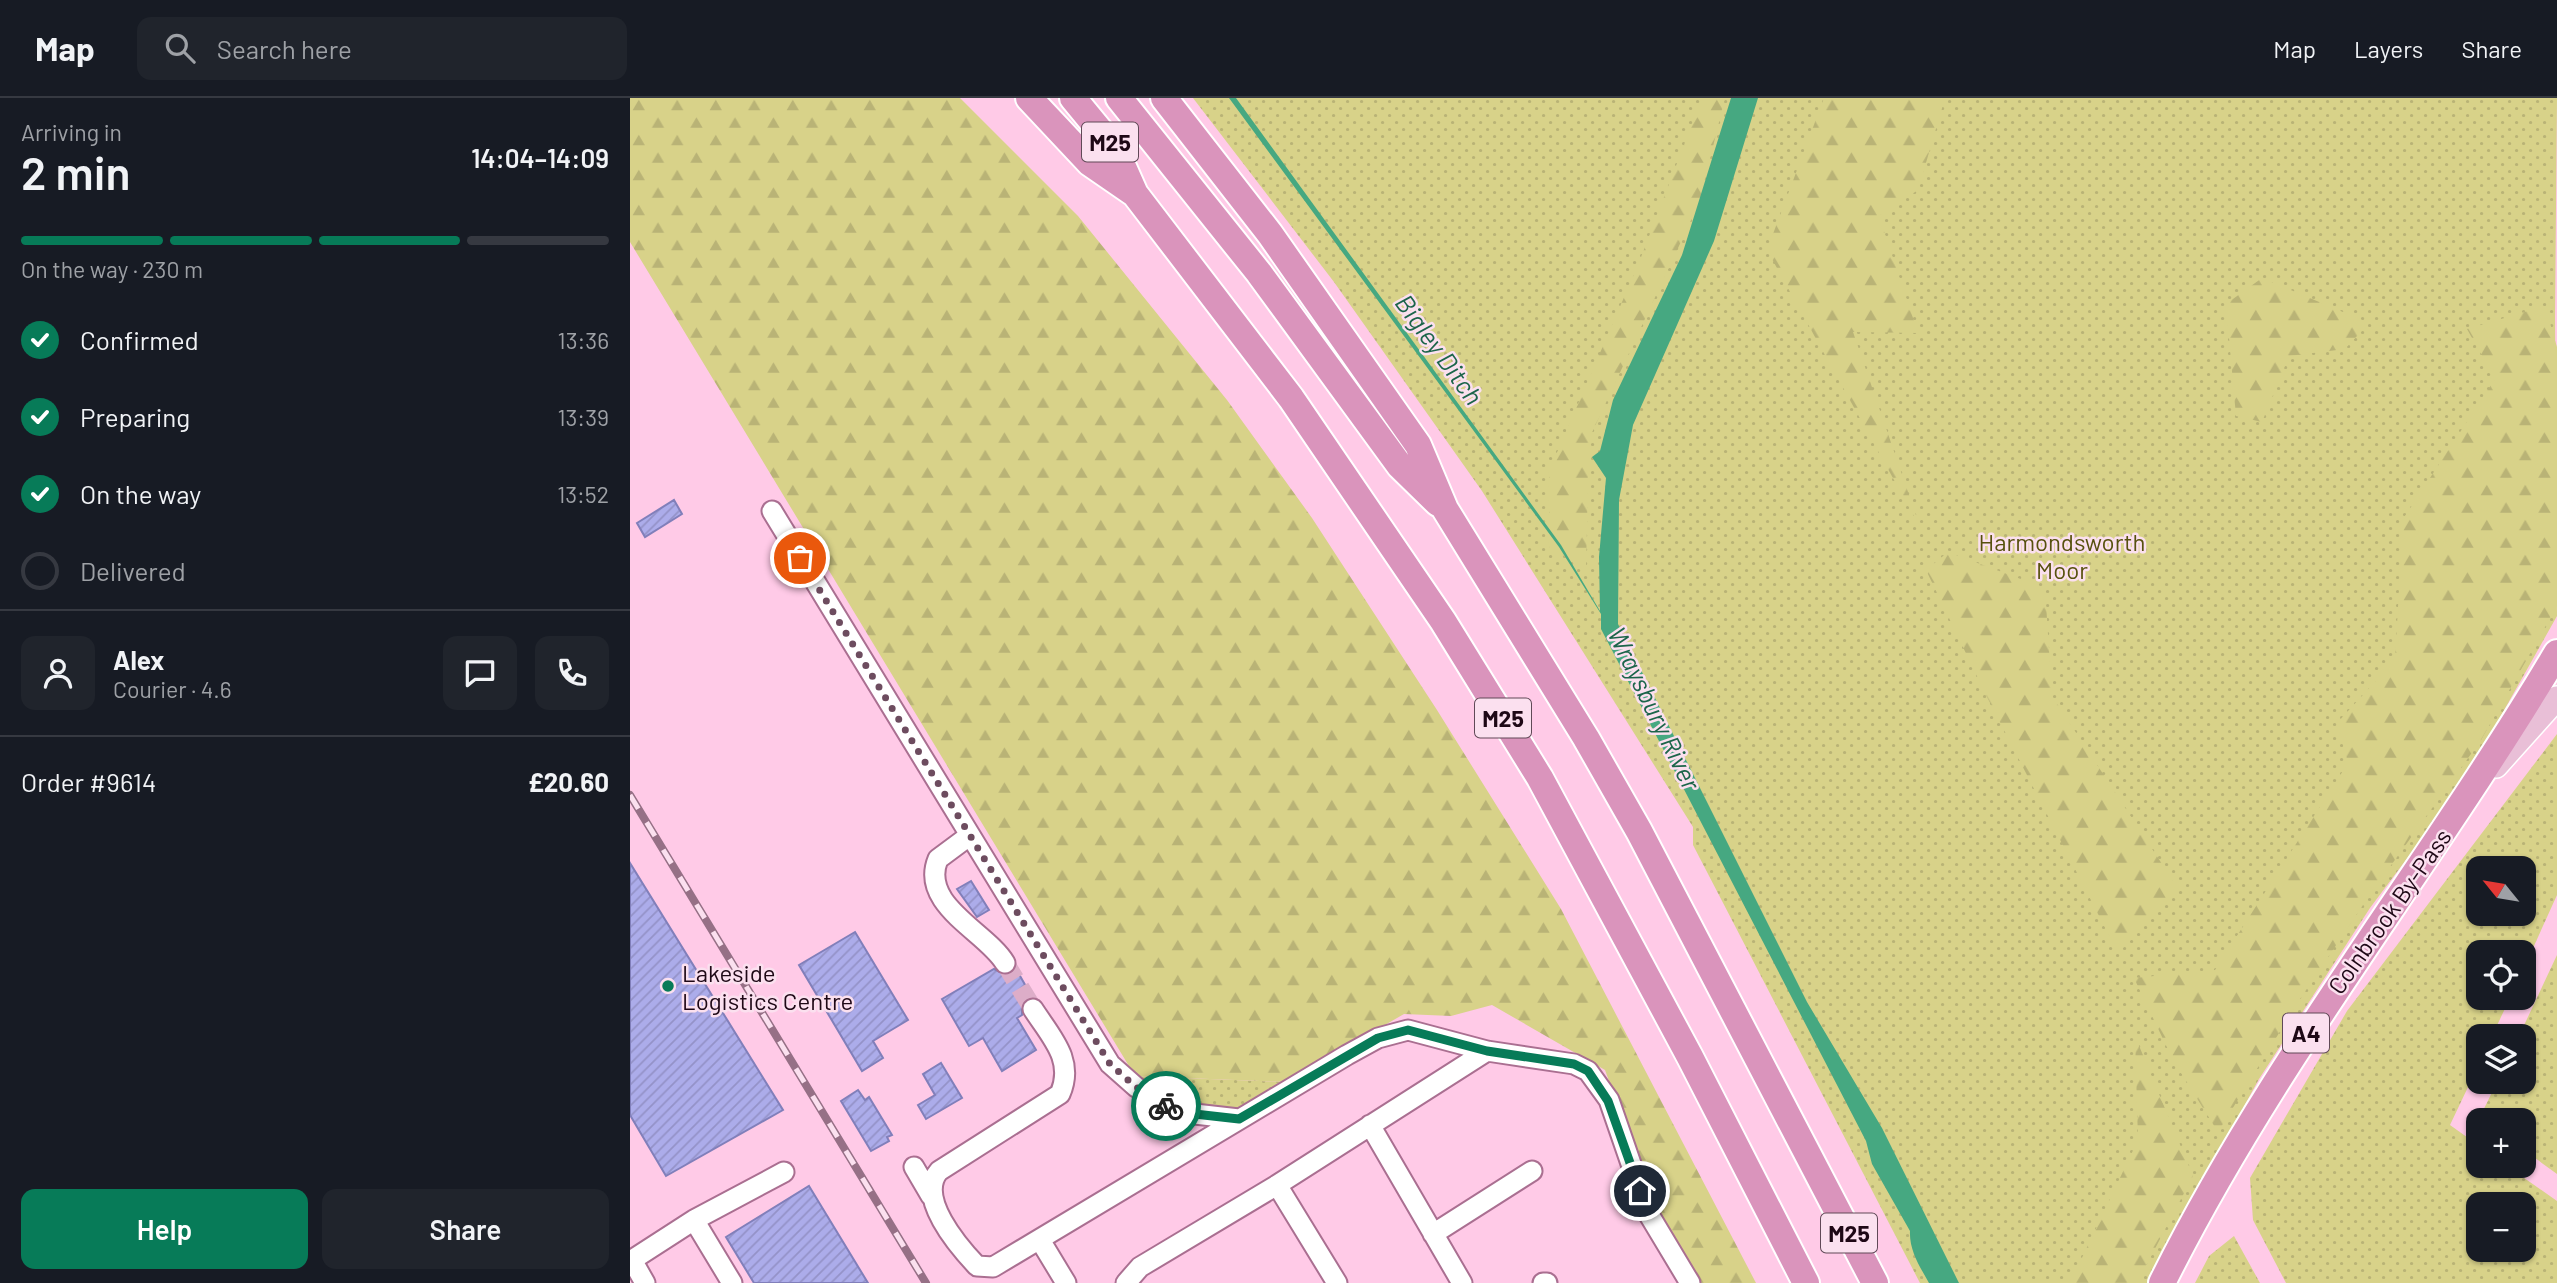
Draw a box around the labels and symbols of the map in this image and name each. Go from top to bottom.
road number: M25 [1082,122,1138,162]
water label: Bigley Ditch [1390,288,1490,410]
park label: Harmondsworth Moor [1979,527,2145,584]
pin [770,528,830,588]
water label: Wraysbury River [1602,621,1708,795]
road number: M25 [1475,698,1531,738]
street label: Colnbrook By-Pass [2321,823,2457,999]
north arrow [2466,856,2536,926]
place label: Lakeside Logistics Centre [682,958,853,1015]
marker: Lakeside Logistics Centre [660,978,676,994]
road number: A4 [2283,1014,2329,1052]
courier [1131,1071,1201,1141]
pin [1610,1161,1670,1221]
road number: M25 [1821,1214,1877,1252]

